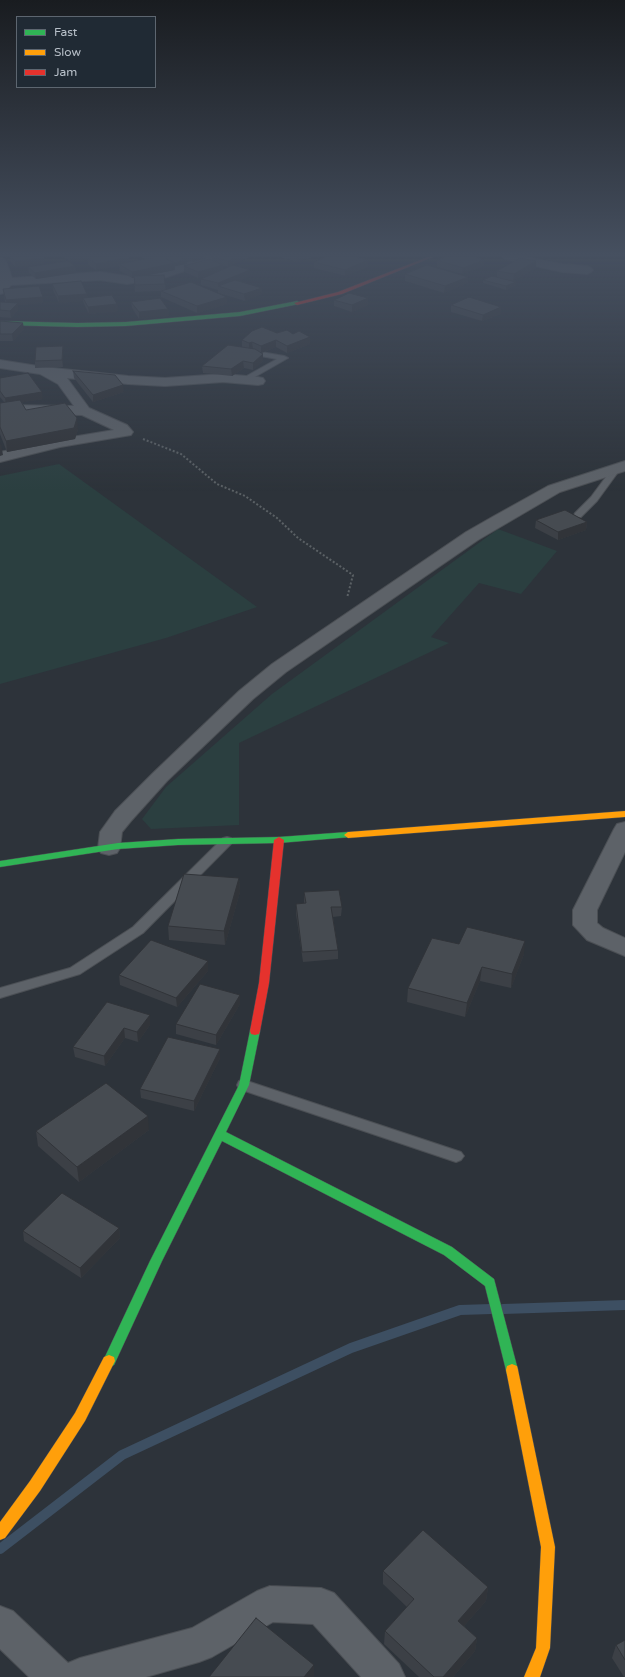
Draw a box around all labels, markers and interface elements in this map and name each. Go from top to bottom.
legend [16,16,156,88]
text: Fast [54,25,77,39]
text: Slow [54,45,81,59]
text: Jam [54,65,77,79]

